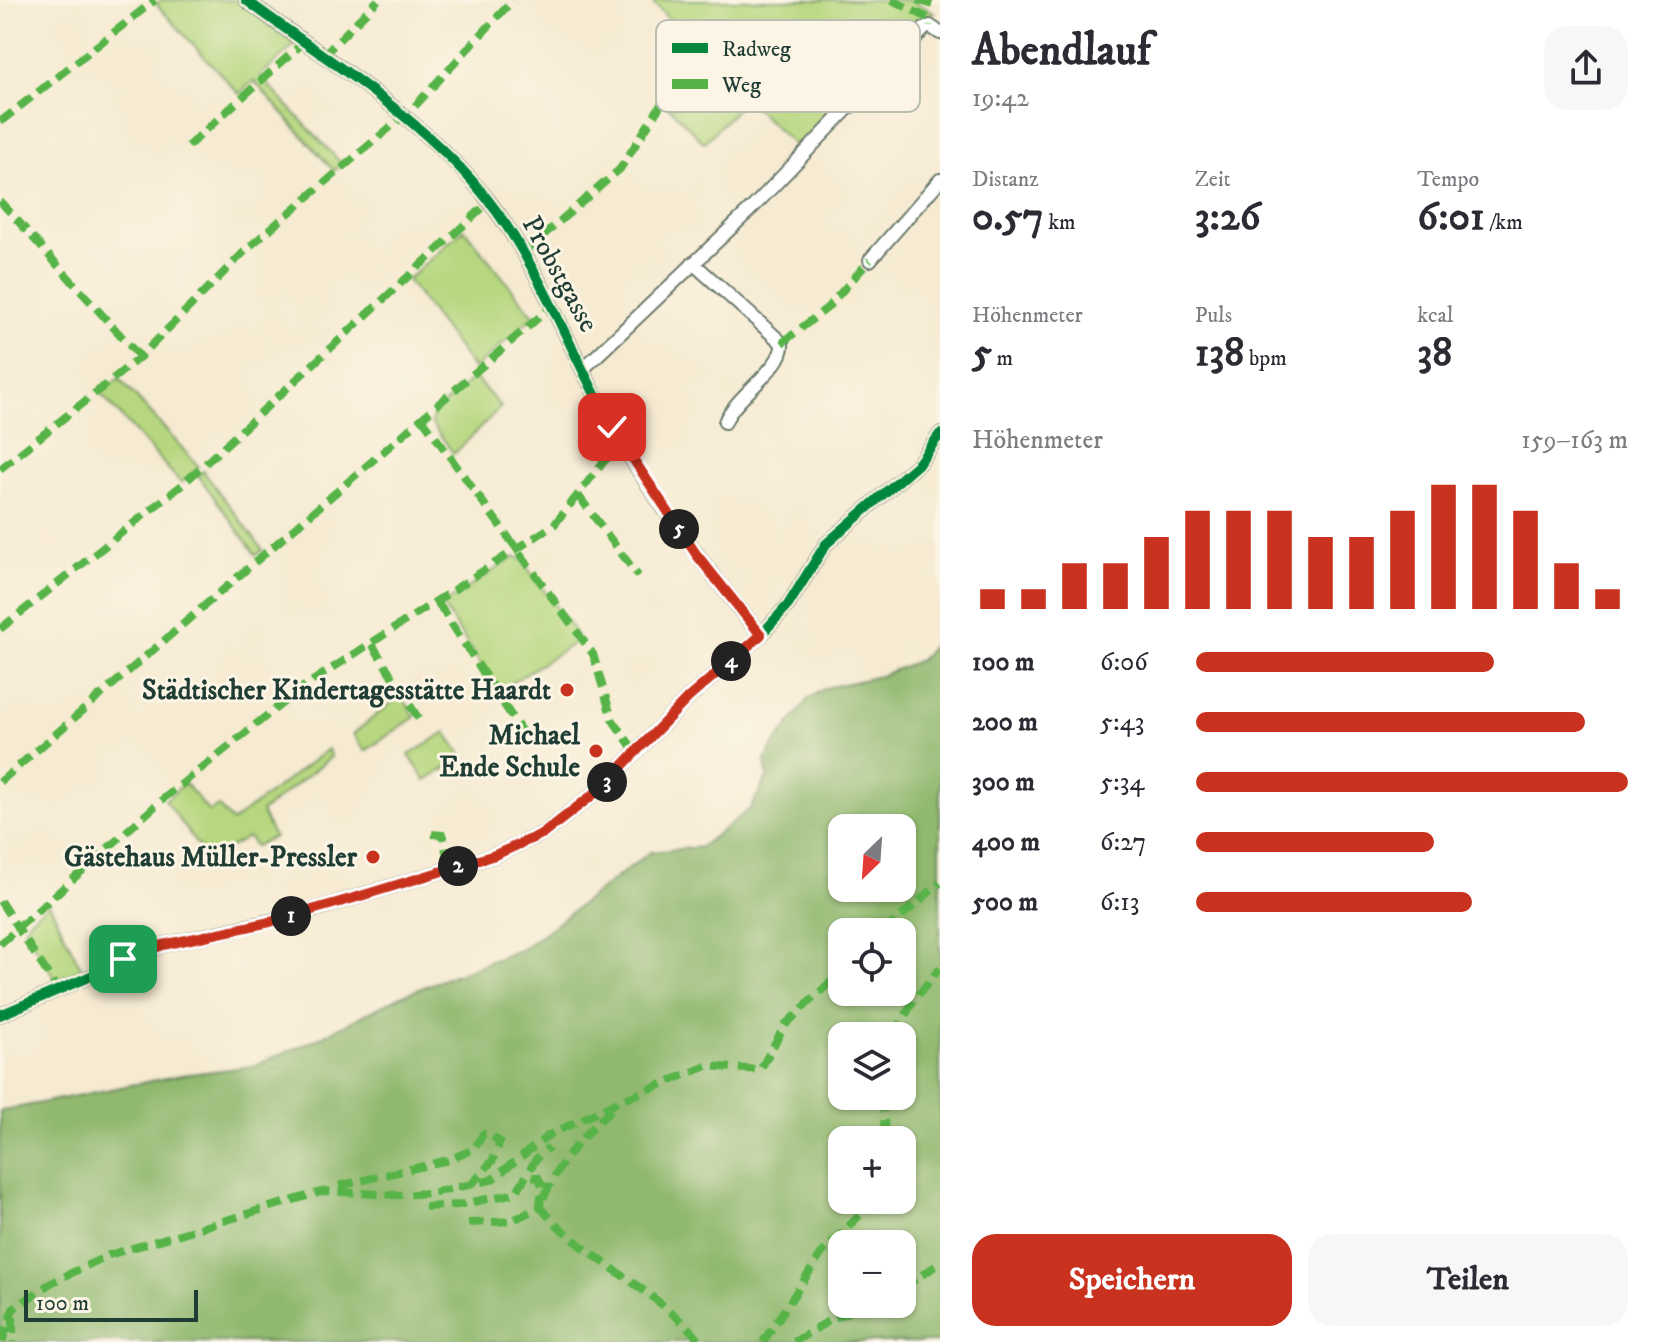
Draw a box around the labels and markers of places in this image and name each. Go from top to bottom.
pin [578,393,646,461]
pin: 5 [659,509,699,549]
pin: 4 [711,641,751,681]
place label: Städtischer Kindertagesstätte Haardt [142,673,551,708]
marker: Städtischer Kindertagesstätte Haardt [558,681,576,699]
place label: Michael Ende Schule [439,718,581,785]
marker: Michael Ende Schule [587,742,605,760]
pin: 3 [587,762,627,802]
place label: Gästehaus Müller-Pressler [64,840,358,875]
pin: 2 [438,846,478,886]
marker: Gästehaus Müller-Pressler [364,848,382,866]
pin: 1 [271,896,311,936]
pin [89,925,157,993]

